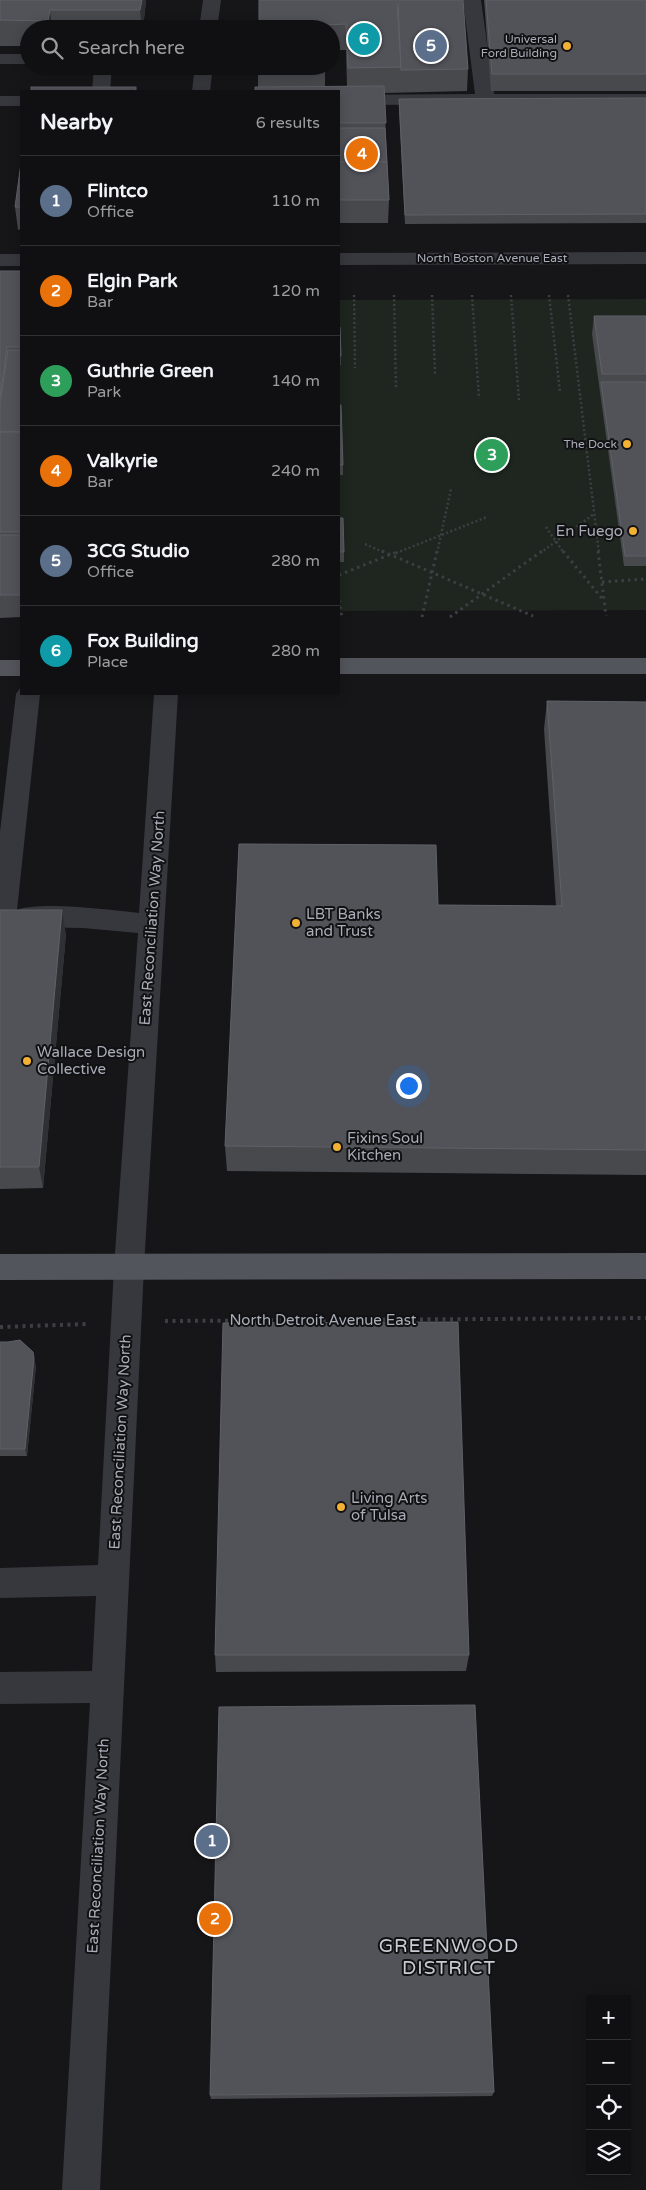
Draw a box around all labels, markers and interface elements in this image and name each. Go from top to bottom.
search box [20,20,340,75]
pin: 6 [348,20,380,58]
pin: 5 [415,27,447,65]
place label: Universal Ford Building [481,32,557,60]
icon: search [38,34,66,62]
text: Search here [78,37,185,59]
marker: Universal Ford Building [561,40,573,52]
text: Nearby [40,110,113,135]
text: 6 results [256,113,320,133]
pin: 4 [346,135,378,173]
text: Flintco [87,180,148,202]
text: 1 [51,191,61,211]
text: 110 m [271,191,320,211]
text: Office [87,202,134,222]
street label: North Boston Avenue East [417,251,568,265]
text: Elgin Park [87,270,178,292]
text: 2 [51,281,61,301]
text: 120 m [271,281,320,301]
text: Bar [87,292,113,312]
text: Guthrie Green [87,360,214,382]
text: 3 [51,371,61,391]
text: 140 m [271,371,320,391]
text: Park [87,382,121,402]
pin: 3 [476,436,508,474]
place label: The Dock [564,437,617,451]
marker: The Dock [621,438,633,450]
text: Valkyrie [87,450,158,472]
text: 4 [51,461,61,481]
text: 240 m [271,461,320,481]
text: Bar [87,472,113,492]
place label: En Fuego [556,522,623,540]
marker: En Fuego [627,525,639,537]
text: 3CG Studio [87,540,189,562]
text: 5 [51,551,61,571]
text: 280 m [271,551,320,571]
text: Office [87,562,134,582]
text: Fox Building [87,630,199,652]
text: 6 [51,641,61,661]
text: 280 m [271,641,320,661]
text: Place [87,652,128,672]
street label: East Reconciliation Way North [136,810,168,1026]
place label: LBT Banks and Trust [306,905,381,940]
marker: LBT Banks and Trust [290,917,302,929]
place label: Wallace Design Collective [37,1043,145,1078]
marker: Wallace Design Collective [21,1055,33,1067]
your location [396,1073,422,1099]
place label: Fixins Soul Kitchen [347,1129,423,1164]
marker: Fixins Soul Kitchen [331,1141,343,1153]
street label: North Detroit Avenue East [229,1311,417,1329]
street label: East Reconciliation Way North [105,1334,135,1550]
place label: Living Arts of Tulsa [351,1489,427,1524]
marker: Living Arts of Tulsa [335,1501,347,1513]
street label: East Reconciliation Way North [83,1738,113,1954]
pin: 1 [196,1822,228,1860]
pin: 2 [199,1900,231,1938]
district label: GREENWOOD DISTRICT [379,1935,519,1979]
map controls [586,1995,631,2175]
button: + [586,1995,631,2040]
button: − [586,2040,631,2085]
button: locate [586,2085,631,2130]
button: layers [586,2130,631,2175]

